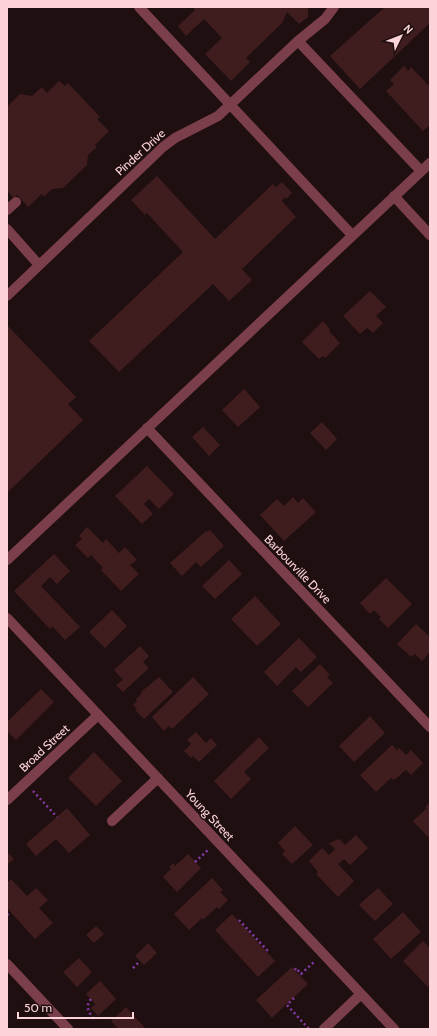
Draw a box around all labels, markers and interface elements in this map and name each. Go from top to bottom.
north arrow [381,16,421,56]
text: N [401,22,416,37]
street label: Pinder Drive [112,126,168,178]
street label: Barbourville Drive [261,531,335,607]
street label: Broad Street [16,721,72,775]
street label: Young Street [182,785,238,844]
scale bar [18,994,133,1020]
text: 50 m [24,1000,52,1015]

